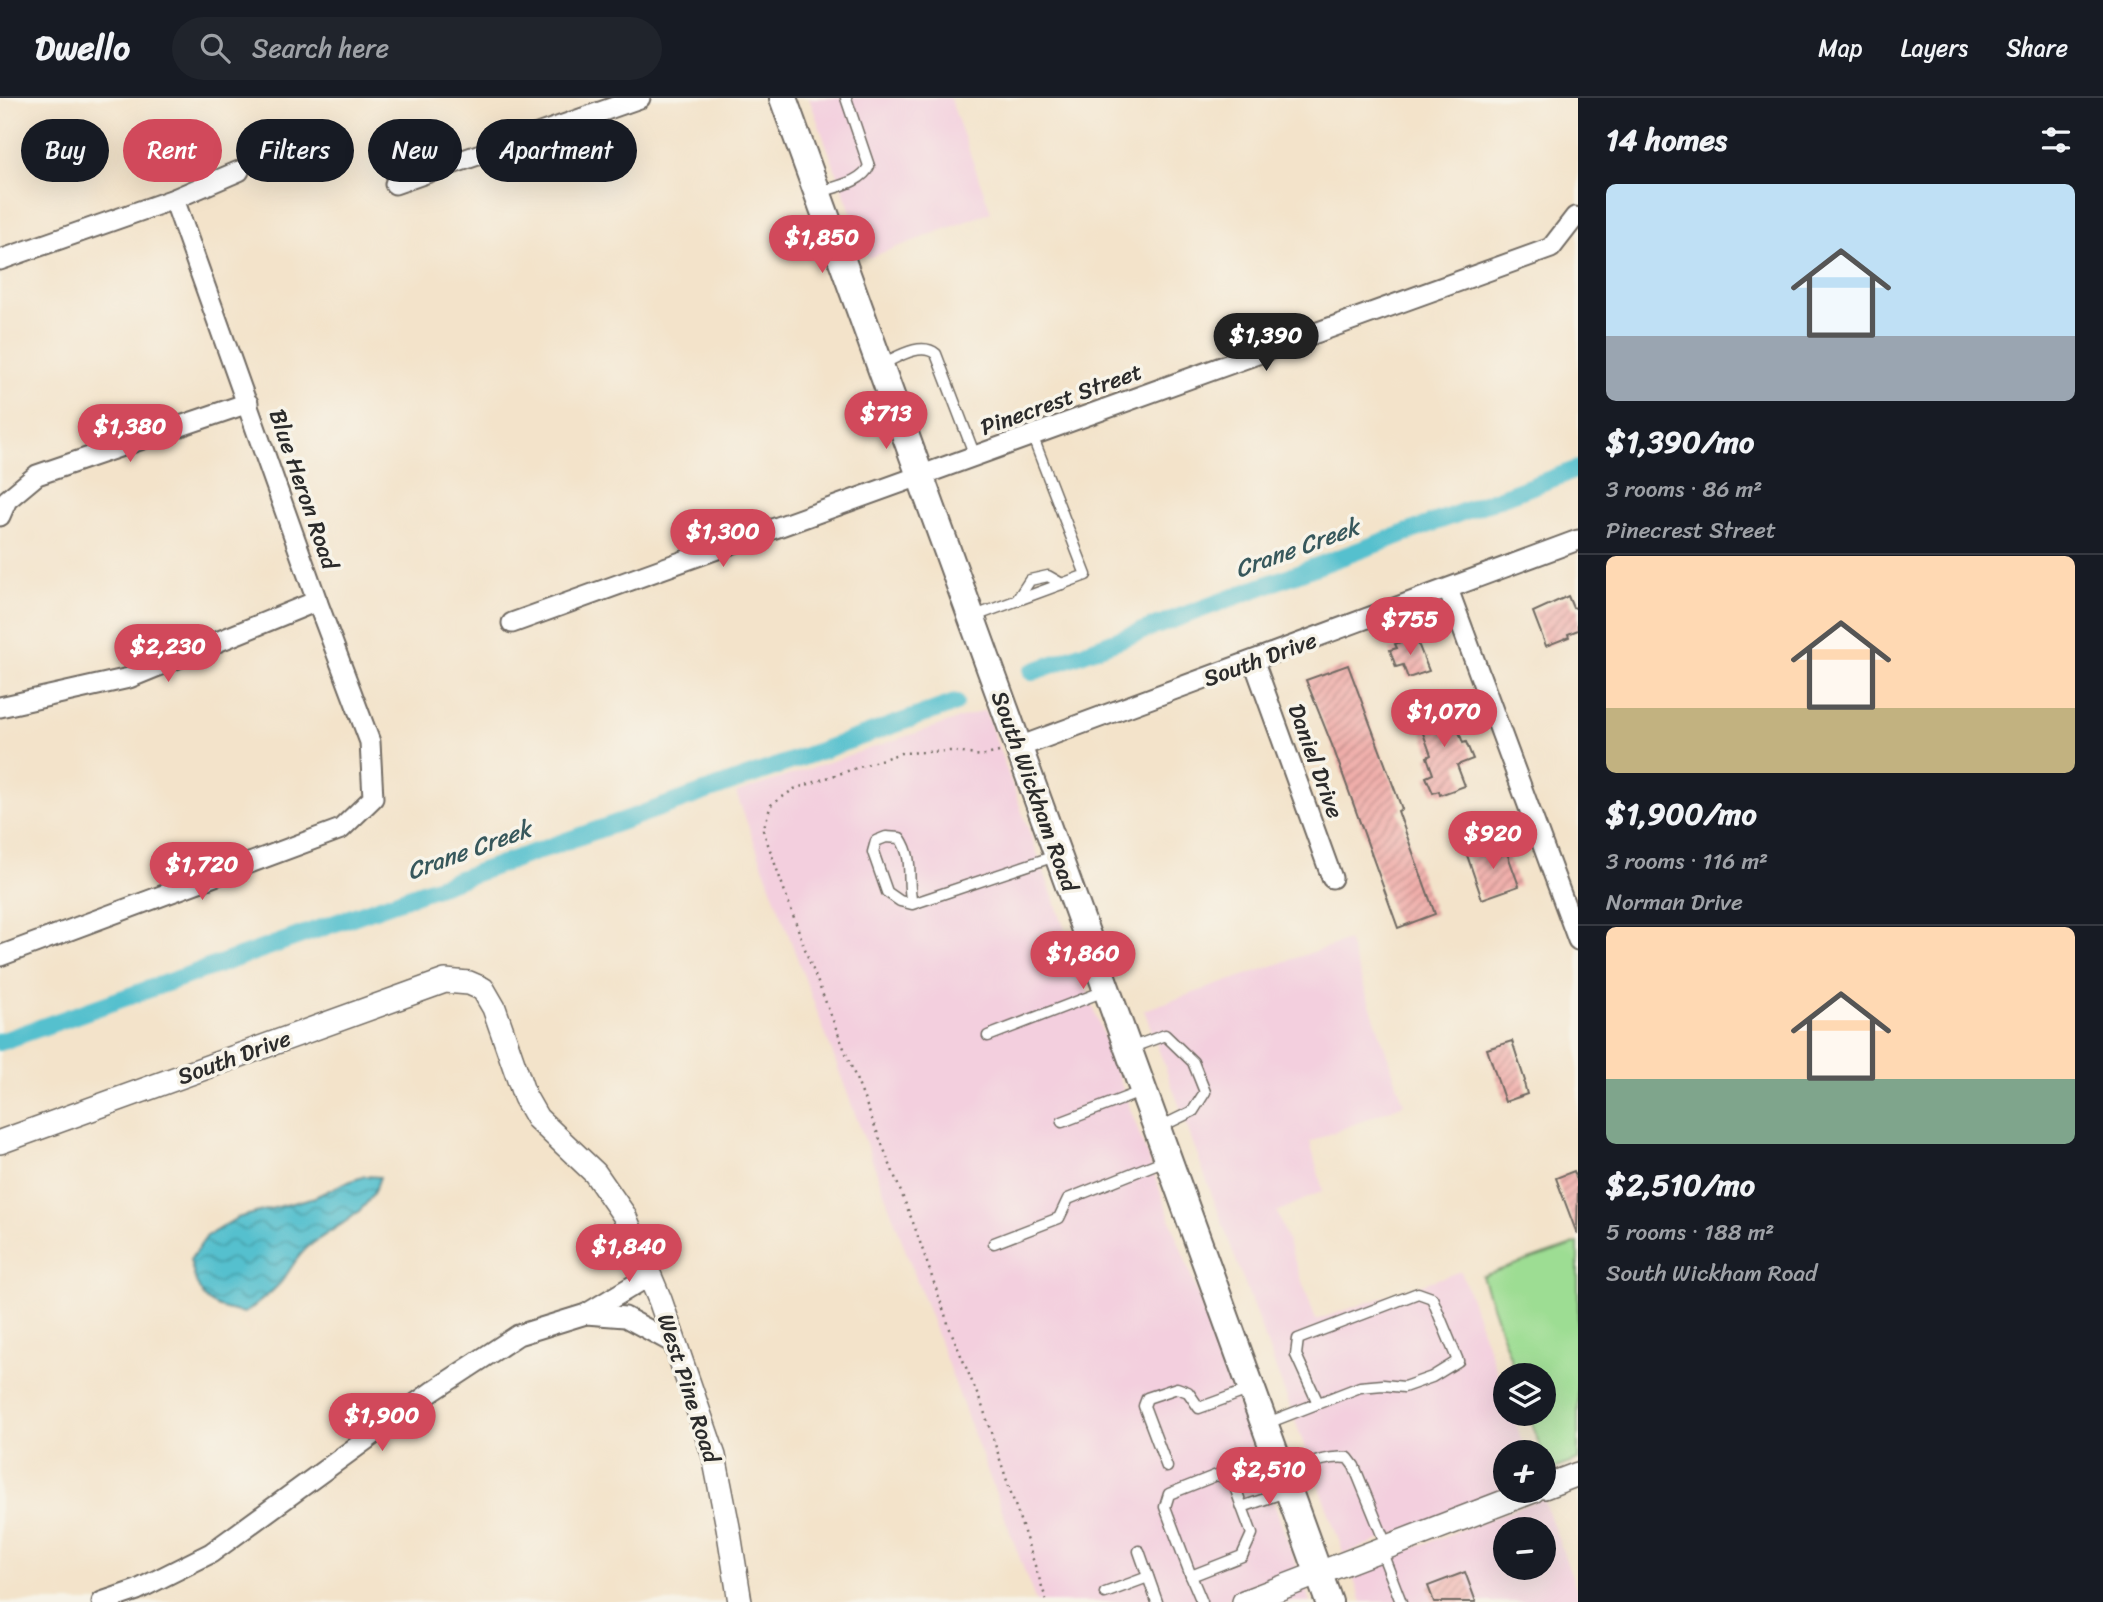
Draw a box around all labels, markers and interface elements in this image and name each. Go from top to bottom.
search box [172,17,662,80]
text: Dwello [35,19,130,77]
text: Search here [252,25,389,71]
text: Map [1818,27,1863,69]
text: Layers [1901,27,1968,69]
text: Share [2006,27,2068,69]
icon: search [196,29,234,67]
text: 14 homes [1606,113,1727,167]
chip: Buy [21,119,109,182]
chip: Rent [123,119,222,182]
chip: Filters [236,119,354,182]
chip: New [368,119,462,182]
chip: Apartment [476,119,637,182]
icon: filters [2037,121,2075,159]
pin: $1,850 [765,216,879,275]
text: $1,850 [785,217,859,258]
icon: home [1778,230,1904,356]
pin: $1,390 [1209,314,1323,373]
text: $1,390 [1230,315,1302,356]
street label: Pinecrest Street [974,351,1148,448]
pin: $713 [845,392,927,451]
text: $713 [860,393,912,434]
street label: Blue Heron Road [257,403,351,577]
pin: $1,380 [73,404,187,464]
text: $1,380 [94,406,166,447]
text: $1,390/mo [1606,415,1754,469]
text: 3 rooms · 86 m² [1606,469,1762,510]
water label: Crane Creek [1229,505,1368,590]
pin: $1,300 [666,510,780,569]
text: Pinecrest Street [1606,510,1776,551]
text: $1,300 [686,511,760,552]
pin: $755 [1369,598,1451,657]
text: $755 [1382,599,1438,640]
icon: home [1778,602,1904,728]
street label: South Drive [1197,620,1323,699]
pin: $2,230 [111,624,225,684]
text: $2,230 [130,626,206,667]
street label: South Wickham Road [979,685,1091,899]
pin: $1,070 [1387,690,1501,749]
text: $1,070 [1407,691,1481,732]
street label: Daniel Drive [1276,698,1355,825]
text: $1,900/mo [1606,787,1757,841]
water label: Crane Creek [401,807,540,892]
pin: $920 [1452,812,1534,871]
text: $920 [1464,813,1522,854]
text: 3 rooms · 116 m² [1606,841,1768,882]
pin: $1,720 [145,842,259,902]
text: $1,720 [166,844,238,885]
text: Norman Drive [1606,882,1743,923]
pin: $1,860 [1026,932,1140,991]
text: $1,860 [1046,933,1120,974]
icon: home [1778,973,1904,1099]
street label: South Drive [171,1018,297,1097]
text: $2,510/mo [1606,1158,1755,1212]
text: 5 rooms · 188 m² [1606,1212,1774,1253]
pin: $1,840 [572,1224,686,1284]
text: $1,840 [592,1226,666,1267]
text: South Wickham Road [1606,1253,1817,1294]
street label: West Pine Road [645,1308,732,1470]
map controls [1493,1363,1556,1580]
button: layers [1493,1363,1556,1426]
pin: $1,900 [325,1394,439,1453]
text: $1,900 [345,1395,419,1436]
button: + [1493,1440,1556,1503]
pin: $2,510 [1212,1448,1326,1507]
text: $2,510 [1232,1449,1306,1490]
button: − [1493,1517,1556,1580]

